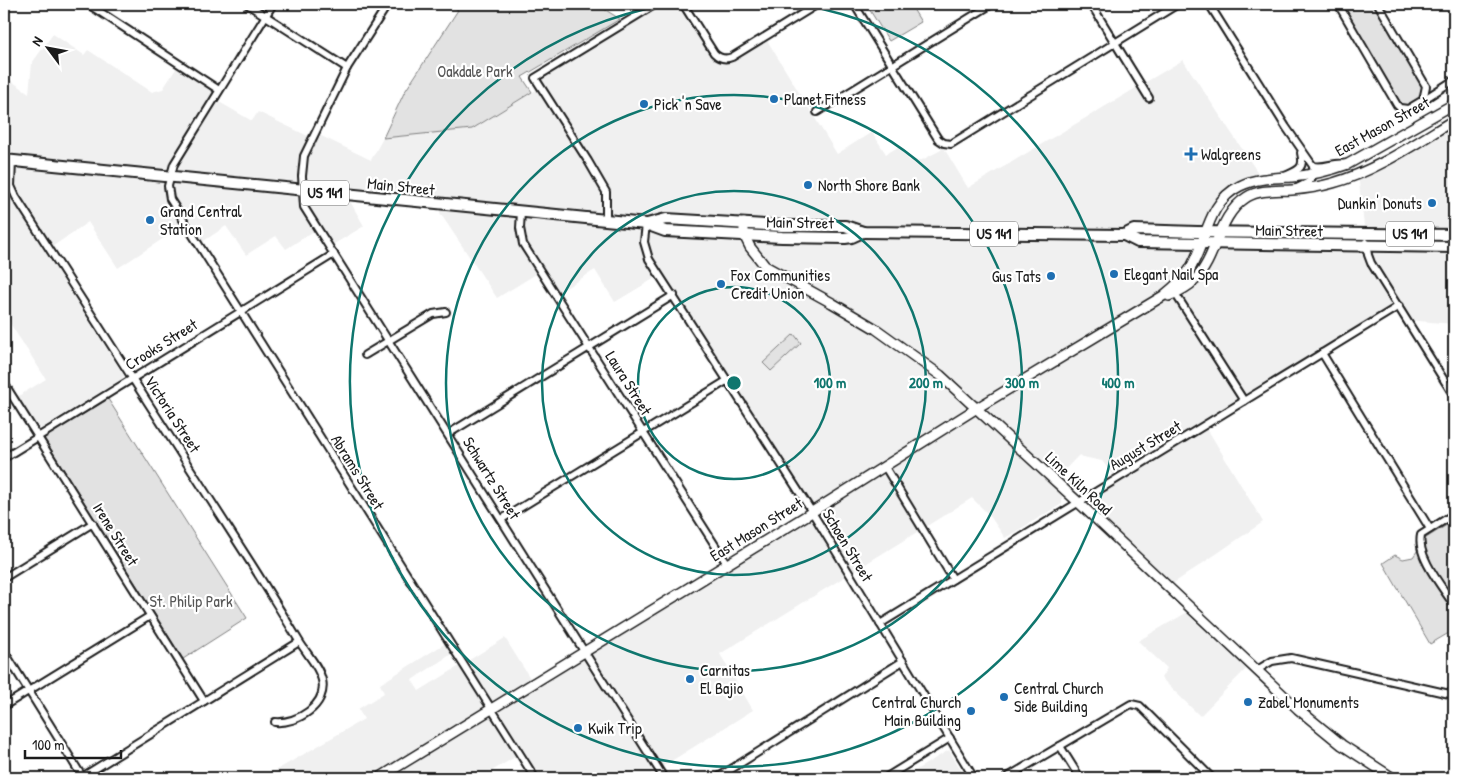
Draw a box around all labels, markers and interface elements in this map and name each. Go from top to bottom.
north arrow [22,22,72,72]
text: N [27,32,47,49]
park label: Oakdale Park [437,60,513,82]
place label: Planet Fitness [784,88,866,110]
street label: East Mason Street [1331,91,1434,161]
place label: Pick 'n Save [654,93,722,115]
marker: Planet Fitness [768,93,780,105]
marker: Pick 'n Save [638,98,650,110]
place label: Walgreens [1201,143,1261,165]
marker: Walgreens [1185,148,1197,160]
street label: Main Street [366,172,436,201]
place label: North Shore Bank [818,174,920,196]
marker: North Shore Bank [802,179,814,191]
road number: US 141 [301,180,349,206]
place label: Dunkin' Donuts [1338,192,1422,214]
marker: Dunkin' Donuts [1426,197,1438,209]
place label: Grand Central Station [160,200,243,240]
street label: Main Street [766,210,834,234]
marker: Grand Central Station [144,214,156,226]
street label: Main Street [1255,218,1323,242]
road number: US 141 [970,222,1018,246]
road number: US 141 [1386,222,1434,246]
place label: Elegant Nail Spa [1124,263,1218,285]
place label: Fox Communities Credit Union [730,264,830,304]
place label: Gus Tats [992,265,1041,287]
marker: Elegant Nail Spa [1108,268,1120,280]
marker: Gus Tats [1045,270,1057,282]
marker: Fox Communities Credit Union [715,278,727,290]
street label: Crooks Street [121,313,202,375]
street label: Laura Street [601,347,658,420]
street label: Victoria Street [140,371,206,457]
text: 100 m [814,372,846,393]
text: 200 m [909,372,943,393]
text: 300 m [1005,372,1039,393]
text: 400 m [1102,372,1134,393]
centre of rings [725,374,743,392]
street label: August Street [1105,415,1186,475]
street label: Abrams Street [326,430,390,514]
street label: Schwartz Street [458,433,526,524]
street label: Lime Kiln Road [1041,446,1117,520]
street label: East Mason Street [706,492,807,566]
street label: Irene Street [88,498,144,570]
street label: Schoen Street [818,505,879,586]
park label: St. Philip Park [149,590,233,612]
place label: Carnitas El Bajio [700,659,750,699]
marker: Carnitas El Bajio [684,673,696,685]
place label: Central Church Side Building [1014,677,1103,717]
place label: Central Church Main Building [872,691,961,731]
marker: Central Church Side Building [998,691,1010,703]
place label: Zabel Monuments [1258,691,1359,713]
marker: Zabel Monuments [1242,696,1254,708]
marker: Central Church Main Building [965,705,977,717]
place label: Kwik Trip [588,717,642,739]
marker: Kwik Trip [572,722,584,734]
scale bar [25,727,121,759]
text: 100 m [32,734,65,755]

